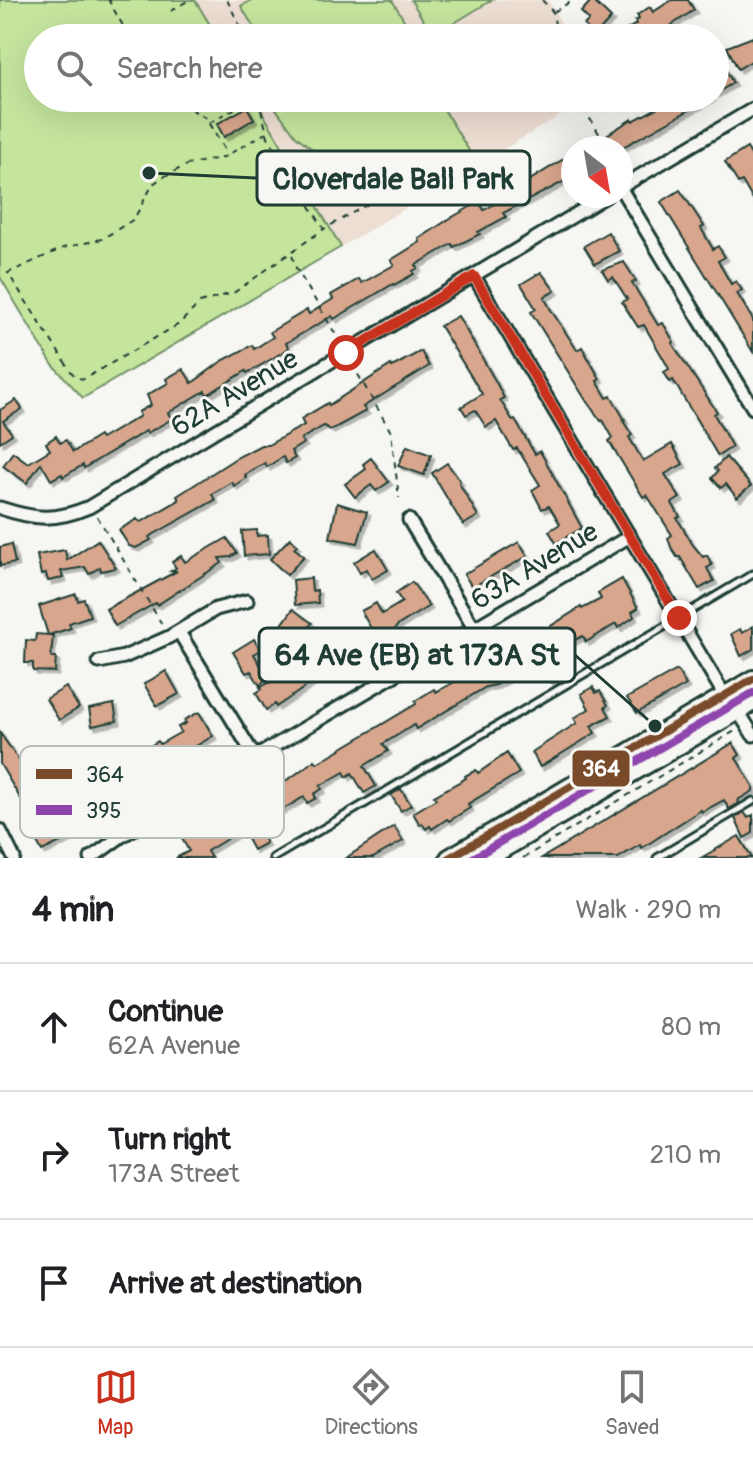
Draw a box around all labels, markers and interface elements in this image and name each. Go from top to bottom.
search box [24,24,729,112]
icon: search [52,46,96,90]
text: Search here [116,50,263,87]
north arrow [561,136,633,208]
callout: Cloverdale Ball Park [257,151,530,205]
text: Cloverdale Ball Park [272,161,514,198]
route start [328,335,364,371]
street label: 62A Avenue [165,342,305,445]
street label: 63A Avenue [465,515,605,618]
route end [661,600,697,636]
callout: 64 Ave (EB) at 173A St [259,628,575,682]
text: 64 Ave (EB) at 173A St [275,637,560,674]
legend [20,746,284,838]
line badge: 364 [571,749,631,788]
text: 364 [582,755,620,783]
text: 364 [86,761,124,789]
text: 395 [86,797,122,825]
text: 4 min [32,889,114,932]
text: Walk · 290 m [576,894,721,926]
text: Continue [108,993,223,1030]
icon: ahead [32,1005,76,1049]
text: 80 m [661,1011,721,1043]
text: 62A Avenue [108,1030,240,1062]
text: Turn right [108,1121,231,1158]
icon: right [32,1133,76,1177]
text: 210 m [650,1139,721,1171]
text: 173A Street [108,1158,239,1190]
icon: arrive [32,1261,76,1305]
text: Arrive at destination [108,1265,362,1302]
tab: Map [94,1365,138,1441]
tab: Directions [325,1365,418,1441]
tab: Saved [605,1365,659,1441]

